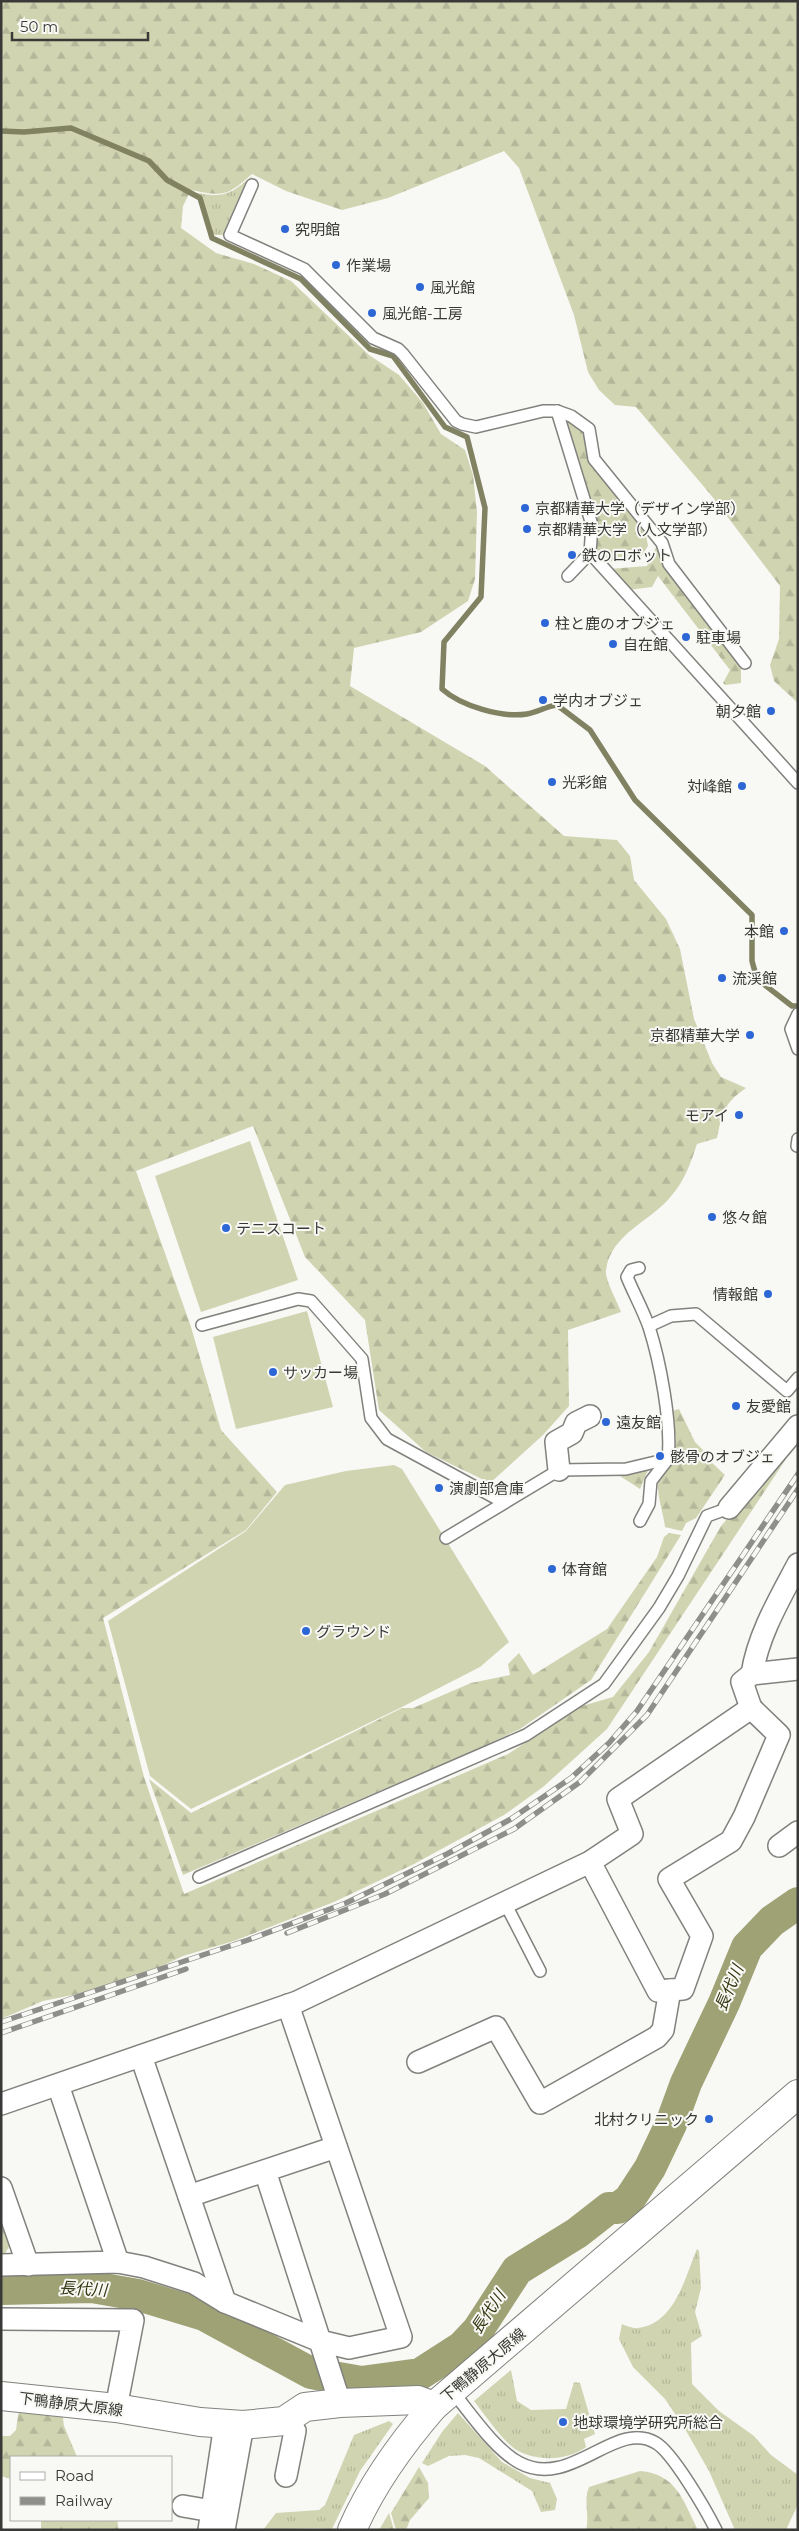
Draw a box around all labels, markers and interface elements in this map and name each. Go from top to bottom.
scale bar [12,10,149,42]
text: 50 m [20,17,58,36]
place label: 究明館 [295,220,340,239]
marker: 究明館 [279,223,291,235]
place label: 作業場 [346,256,391,275]
marker: 作業場 [330,259,342,271]
place label: 風光館 [430,278,475,297]
marker: 風光館 [414,281,426,293]
place label: 風光館-工房 [382,304,463,323]
marker: 風光館-工房 [366,307,378,319]
place label: 京都精華大学（デザイン学部） [535,499,745,518]
marker: 京都精華大学（デザイン学部） [519,502,531,514]
place label: 京都精華大学（人文学部） [537,520,717,539]
marker: 京都精華大学（人文学部） [521,523,533,535]
place label: 鉄のロボット [582,546,672,565]
marker: 鉄のロボット [566,549,578,561]
place label: 柱と鹿のオブジェ [555,614,675,633]
marker: 柱と鹿のオブジェ [539,617,551,629]
place label: 駐車場 [696,628,741,647]
marker: 駐車場 [680,631,692,643]
place label: 自在館 [623,635,668,654]
marker: 自在館 [607,638,619,650]
place label: 学内オブジェ [553,691,643,710]
marker: 学内オブジェ [537,694,549,706]
place label: 朝夕館 [716,702,761,721]
marker: 朝夕館 [765,705,777,717]
place label: 光彩館 [562,773,607,792]
marker: 光彩館 [546,776,558,788]
place label: 対峰館 [687,777,732,796]
marker: 対峰館 [736,780,748,792]
place label: 本館 [744,922,774,941]
marker: 本館 [778,925,790,937]
place label: 流渓館 [732,969,777,988]
marker: 流渓館 [716,972,728,984]
place label: 京都精華大学 [650,1026,740,1045]
marker: 京都精華大学 [744,1029,756,1041]
place label: モアイ [685,1106,729,1125]
marker: モアイ [733,1109,745,1121]
place label: 悠々館 [722,1208,767,1227]
marker: 悠々館 [706,1211,718,1223]
place label: テニスコート [236,1219,326,1238]
marker: テニスコート [220,1222,232,1234]
place label: 情報館 [713,1285,758,1304]
marker: 情報館 [762,1288,774,1300]
place label: サッカー場 [283,1363,358,1382]
marker: サッカー場 [267,1366,279,1378]
place label: 友愛館 [746,1397,791,1416]
marker: 友愛館 [730,1400,742,1412]
place label: 遠友館 [616,1413,661,1432]
marker: 遠友館 [600,1416,612,1428]
place label: 骸骨のオブジェ [670,1447,775,1466]
marker: 骸骨のオブジェ [654,1450,666,1462]
place label: 演劇部倉庫 [449,1479,524,1498]
marker: 演劇部倉庫 [433,1482,445,1494]
place label: 体育館 [562,1560,607,1579]
marker: 体育館 [546,1563,558,1575]
place label: グラウンド [316,1622,391,1641]
marker: グラウンド [300,1625,312,1637]
water label: 長代川 [711,1960,748,2014]
place label: 北村クリニック [594,2110,699,2129]
marker: 北村クリニック [703,2113,715,2125]
water label: 長代川 [59,2278,109,2300]
water label: 長代川 [467,2285,510,2337]
street label: 下鴨静原大原線 [437,2324,529,2406]
street label: 下鴨静原大原線 [18,2388,124,2420]
place label: 地球環境学研究所総合 [573,2413,723,2432]
marker: 地球環境学研究所総合 [557,2416,569,2428]
legend [10,2456,172,2521]
text: Road [55,2466,94,2485]
text: Railway [55,2491,113,2510]

